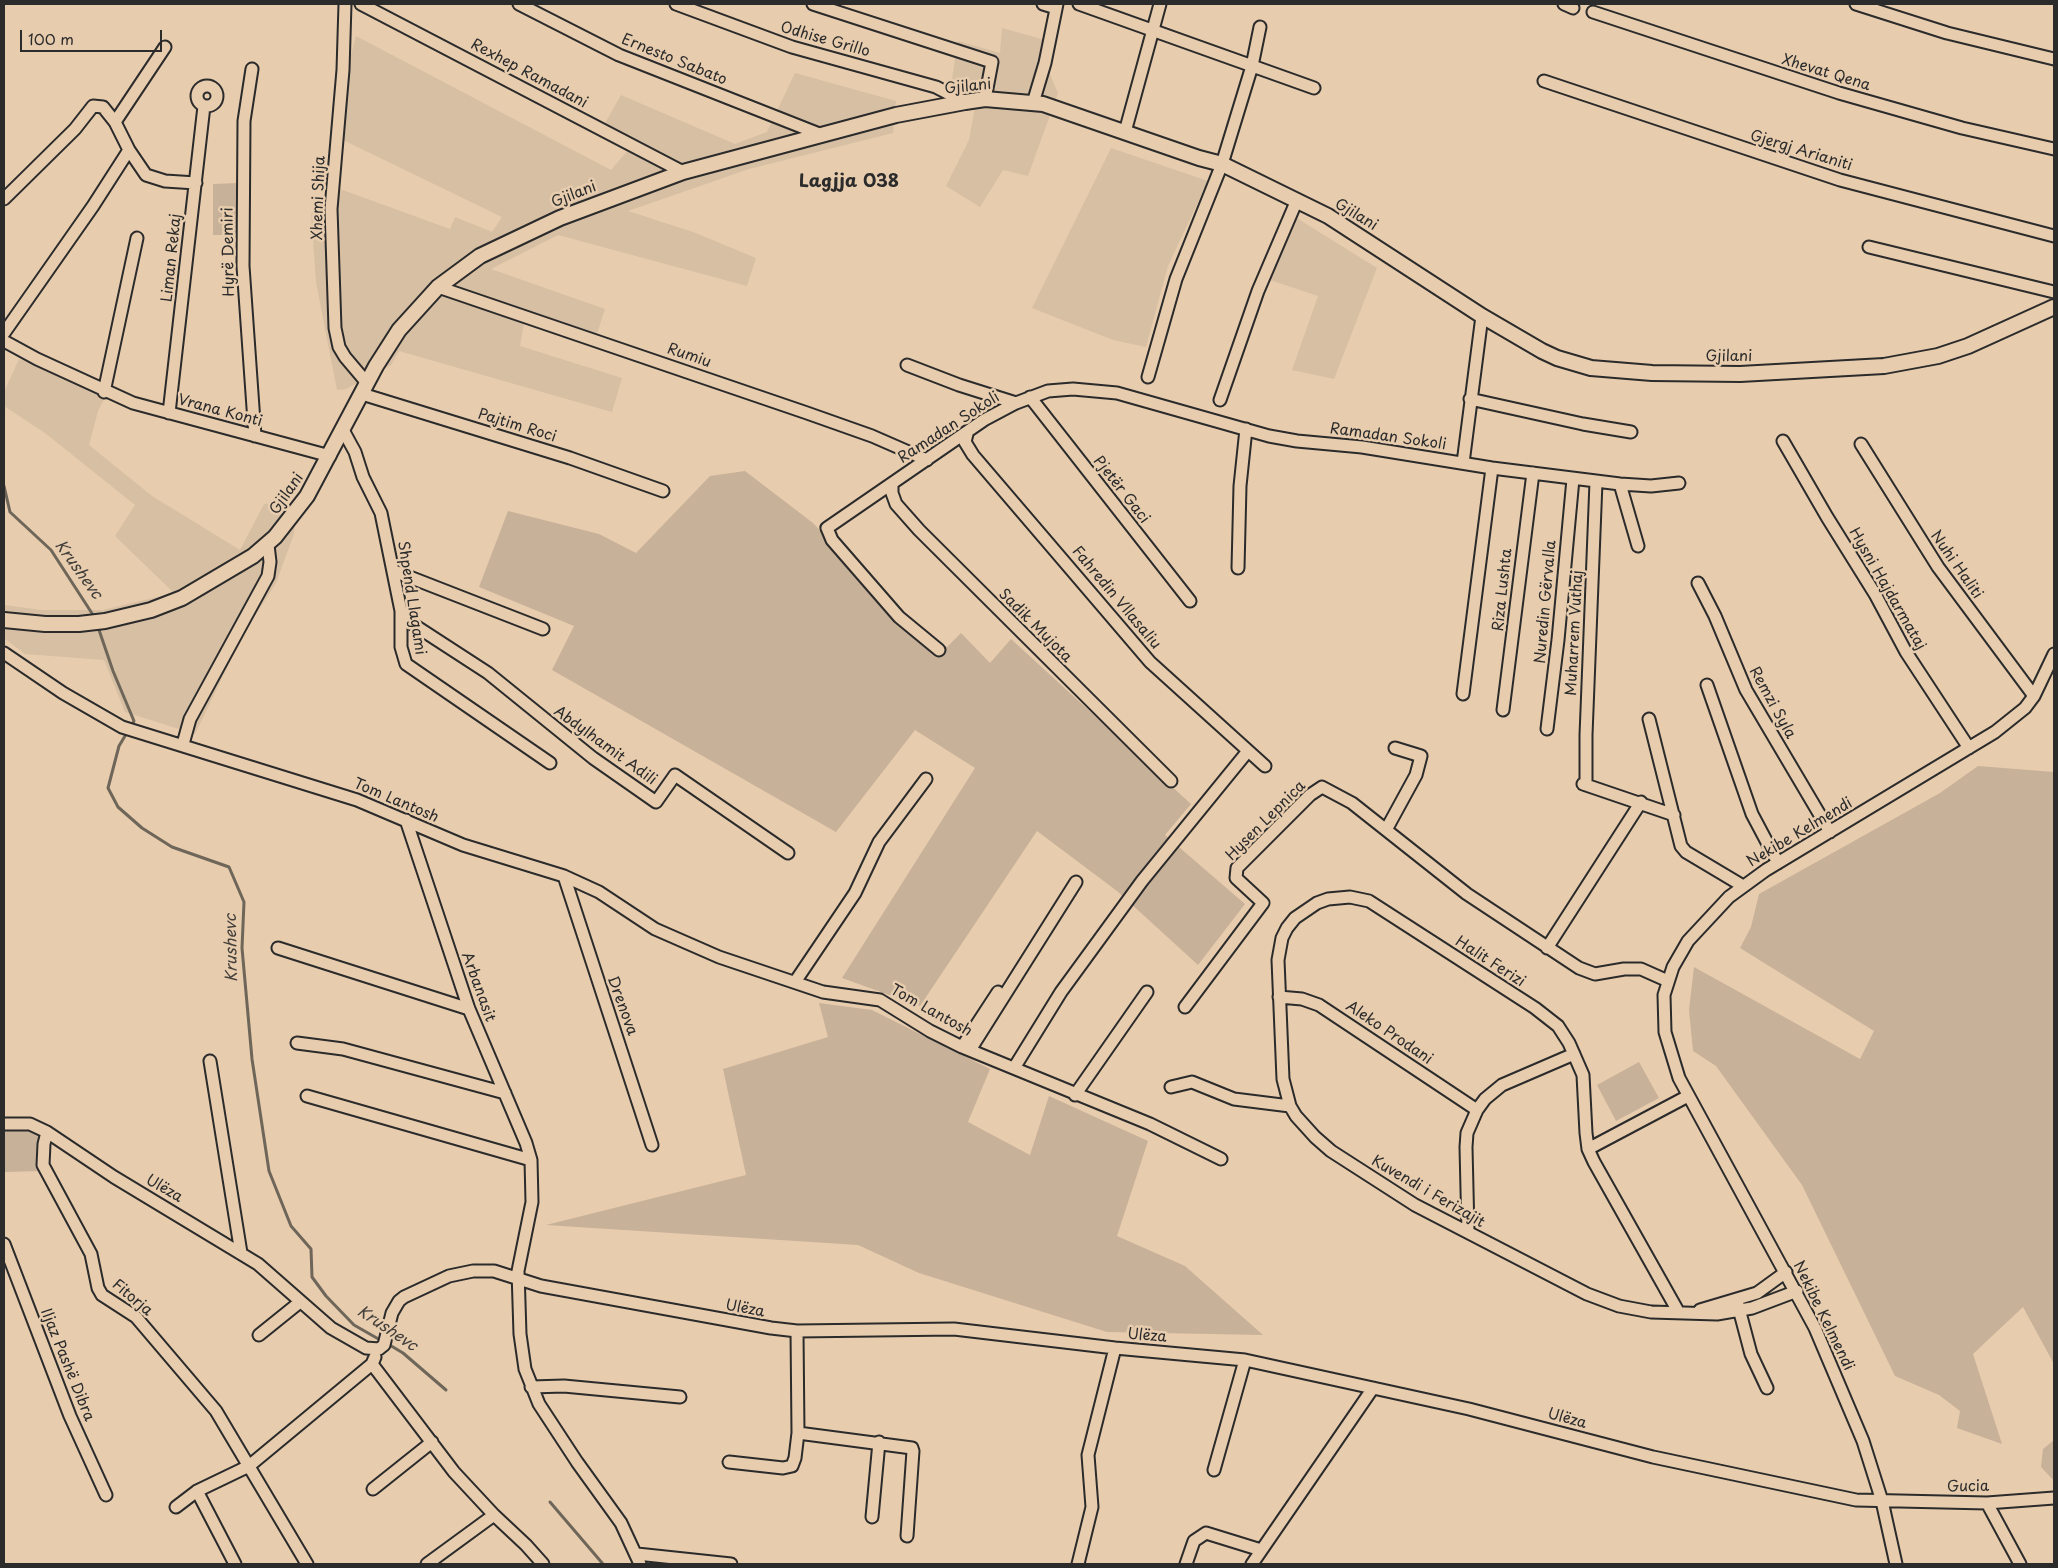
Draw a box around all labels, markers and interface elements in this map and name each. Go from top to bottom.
street label: Odhise Grillo [778,19,872,61]
scale bar [22,20,165,52]
text: 100 m [28,27,74,50]
street label: Ernesto Sabato [619,31,729,89]
street label: Rexhep Ramadani [468,36,590,112]
street label: Xhevat Qena [1779,51,1873,95]
street label: Gjilani [944,76,992,98]
street label: Gjergj Arianiti [1748,127,1854,175]
street label: Xhemi Shija [309,156,329,240]
district label: Lagjja 038 [799,171,899,193]
street label: Gjilani [549,178,599,212]
street label: Gjilani [1331,195,1381,235]
street label: Hyrë Demiri [219,207,239,297]
street label: Liman Rekaj [158,213,186,303]
street label: Rumiu [665,340,713,372]
street label: Gjilani [1706,348,1752,366]
street label: Ramadan Sokoli [895,388,1003,468]
street label: Vrana Konti [176,391,264,431]
street label: Pajtim Roci [476,406,558,446]
street label: Ramadan Sokoli [1329,420,1447,454]
street label: Pjetër Gaci [1089,453,1153,527]
street label: Gjilani [266,470,308,518]
street label: Hysni Hajdarmataj [1845,525,1929,653]
street label: Nuhi Haliti [1926,527,1986,603]
water label: Krushevc [50,537,106,603]
street label: Shpend Llagami [393,540,429,656]
street label: Nuredin Gërvalla [1532,540,1560,664]
street label: Fahredin Vllasaliu [1068,543,1164,653]
street label: Riza Lushta [1490,548,1516,632]
street label: Muharrem Vuthaj [1563,570,1587,696]
street label: Sadik Mujota [995,586,1075,666]
street label: Remzi Syla [1745,664,1799,742]
street label: Abdylhamit Adili [550,703,660,789]
street label: Tom Lantosh [351,775,441,827]
street label: Hysen Lepnica [1222,777,1310,865]
street label: Nekibe Kelmendi [1744,794,1856,872]
water label: Krushevc [222,914,242,982]
street label: Halit Ferizi [1452,933,1528,991]
street label: Arbanasit [457,950,499,1024]
street label: Drenova [603,974,641,1038]
street label: Tom Lantosh [887,981,975,1041]
street label: Aleko Prodani [1342,997,1436,1069]
street label: Kuvendi i Ferizajit [1368,1152,1488,1232]
street label: Ulëza [142,1171,186,1207]
street label: Nekibe Kelmendi [1789,1258,1857,1374]
street label: Fitorja [108,1276,156,1320]
street label: Ulëza [724,1297,766,1321]
water label: Krushevc [353,1302,421,1356]
street label: Iljaz Pashë Dibra [36,1306,98,1424]
street label: Ulëza [1126,1325,1168,1347]
street label: Ulëza [1546,1405,1588,1433]
street label: Gucia [1947,1478,1989,1496]

